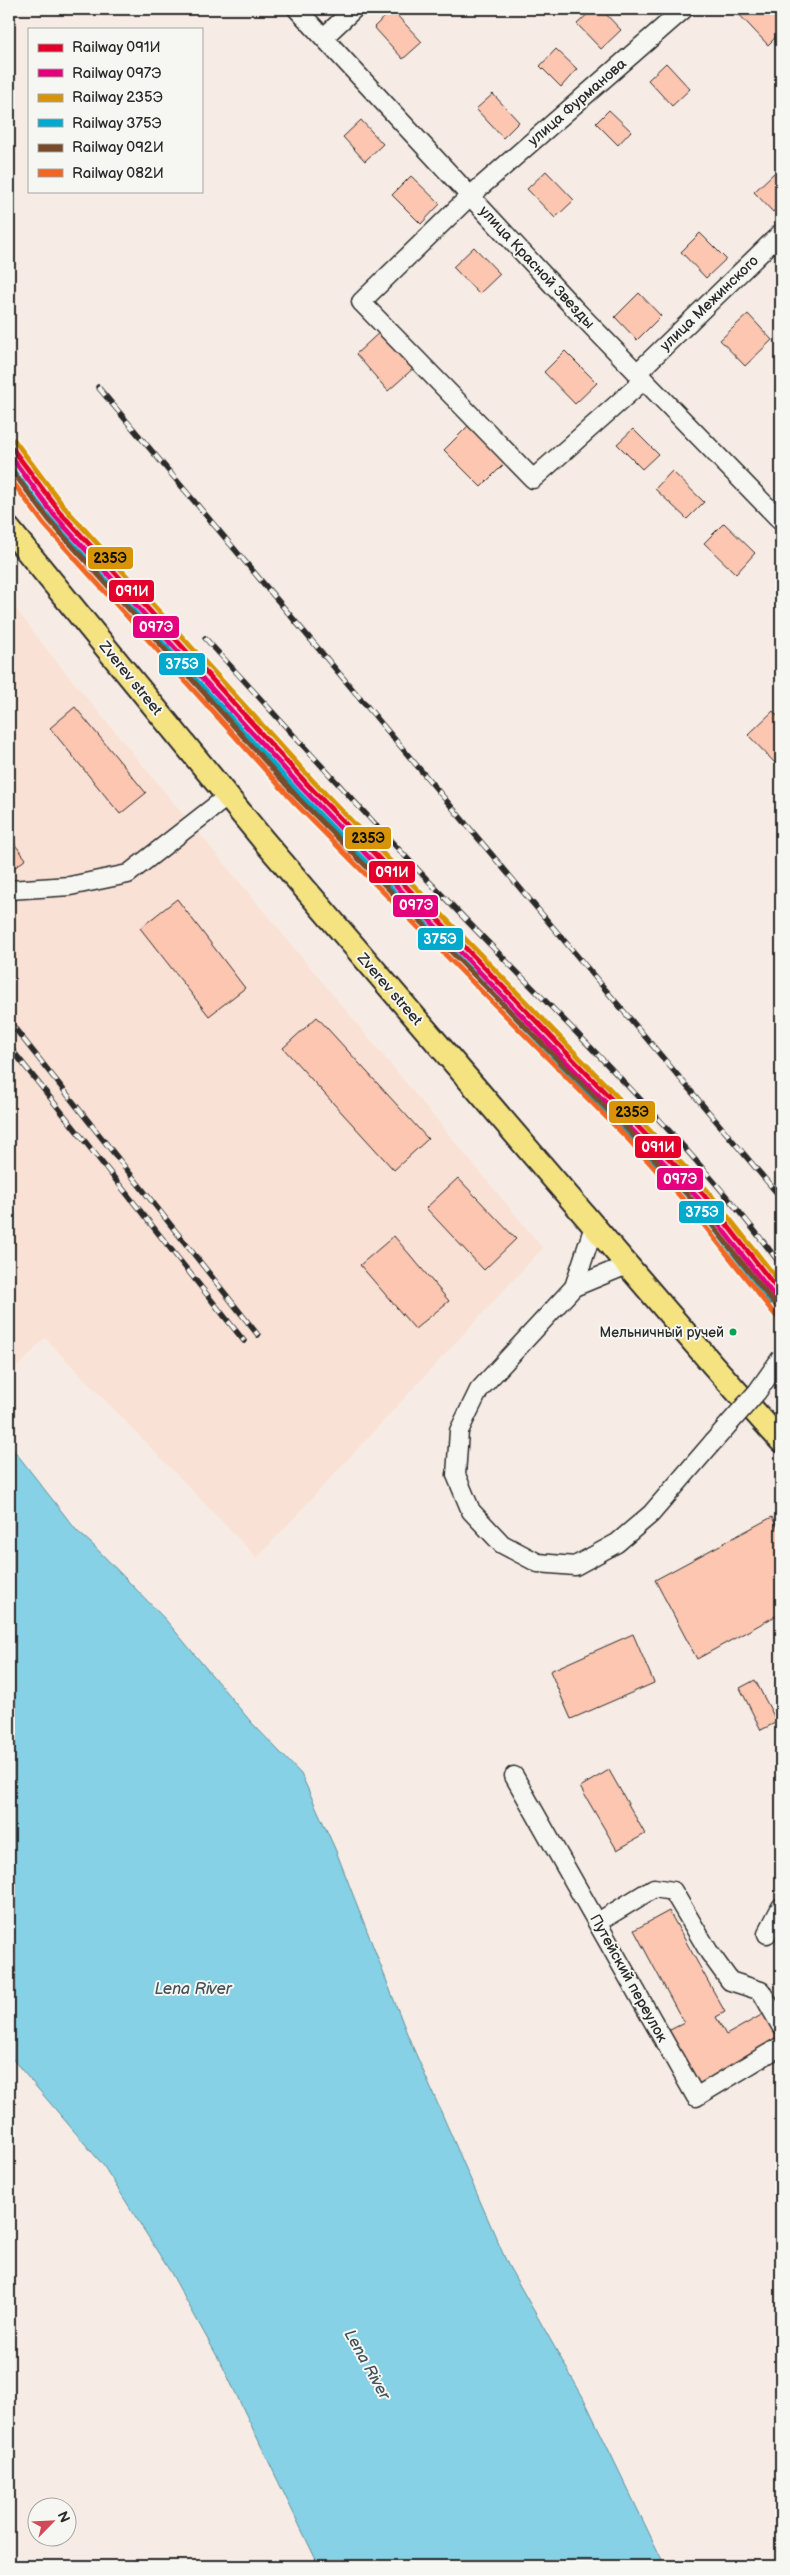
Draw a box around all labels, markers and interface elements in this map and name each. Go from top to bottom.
legend [28,28,202,192]
text: Railway 091И [72,38,161,57]
street label: улица Фурманова [524,54,631,150]
text: Railway 097Э [72,64,161,83]
text: Railway 235Э [72,88,163,107]
text: Railway 375Э [72,114,162,133]
text: Railway 092И [72,138,164,157]
text: Railway 082И [72,164,164,183]
street label: улица Красной Звезды [475,202,598,333]
street label: улица Межинского [656,251,763,355]
line badge: 235Э [87,546,134,570]
text: 235Э [93,550,127,567]
line badge: 091И [108,579,155,603]
text: 091И [115,583,149,600]
line badge: 097Э [132,615,180,639]
text: 097Э [139,619,173,636]
street label: Zverev street [94,637,167,720]
line badge: 375Э [158,652,206,676]
text: 375Э [165,656,199,673]
line badge: 235Э [344,826,392,850]
text: 235Э [351,830,385,847]
line badge: 091И [368,860,416,884]
text: 091И [375,864,409,881]
line badge: 097Э [392,894,439,918]
text: 097Э [399,897,433,914]
line badge: 375Э [417,927,464,951]
text: 375Э [423,931,457,948]
street label: Zverev street [352,948,427,1030]
line badge: 235Э [608,1100,656,1124]
text: 235Э [615,1104,649,1121]
line badge: 091И [634,1135,682,1159]
text: 091И [641,1139,675,1156]
line badge: 097Э [656,1167,704,1191]
text: 097Э [663,1171,697,1188]
line badge: 375Э [678,1200,725,1224]
text: 375Э [685,1204,719,1221]
place label: Мельничный ручей [599,1324,724,1341]
marker: Мельничный ручей [728,1327,738,1337]
street label: Путейский переулок [585,1911,672,2046]
water label: Lena River [154,1980,233,1999]
water label: Lena River [340,2326,394,2404]
north arrow [28,2498,78,2548]
text: N [54,2509,73,2525]

